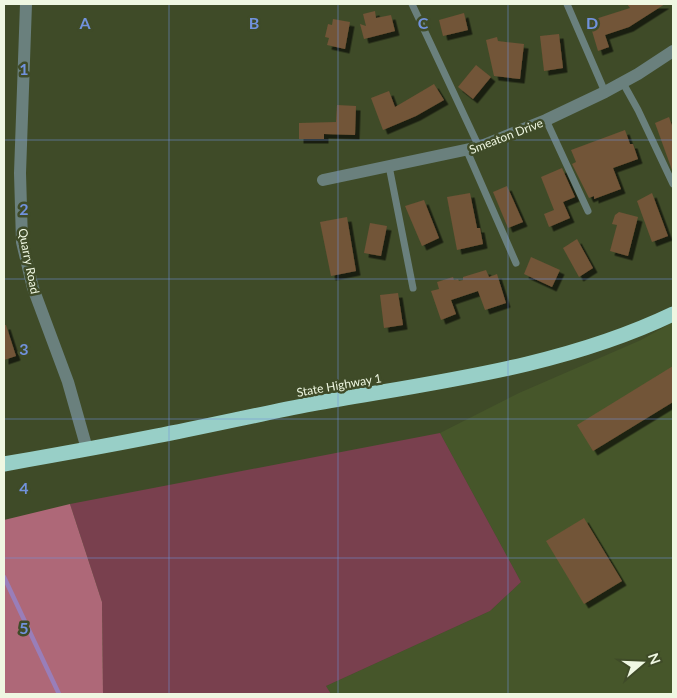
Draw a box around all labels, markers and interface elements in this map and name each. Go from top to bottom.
text: A [78,13,91,32]
text: B [249,13,259,32]
text: C [418,13,429,32]
text: D [586,13,598,32]
text: 1 [19,59,29,78]
street label: Smeaton Drive [467,115,545,157]
text: 2 [19,199,29,218]
street label: Quarry Road [15,227,43,295]
text: 3 [19,339,29,358]
street label: State Highway 1 [295,370,383,400]
text: 4 [19,478,29,497]
text: 5 [19,618,29,637]
north arrow [617,638,667,688]
text: N [645,651,665,666]

